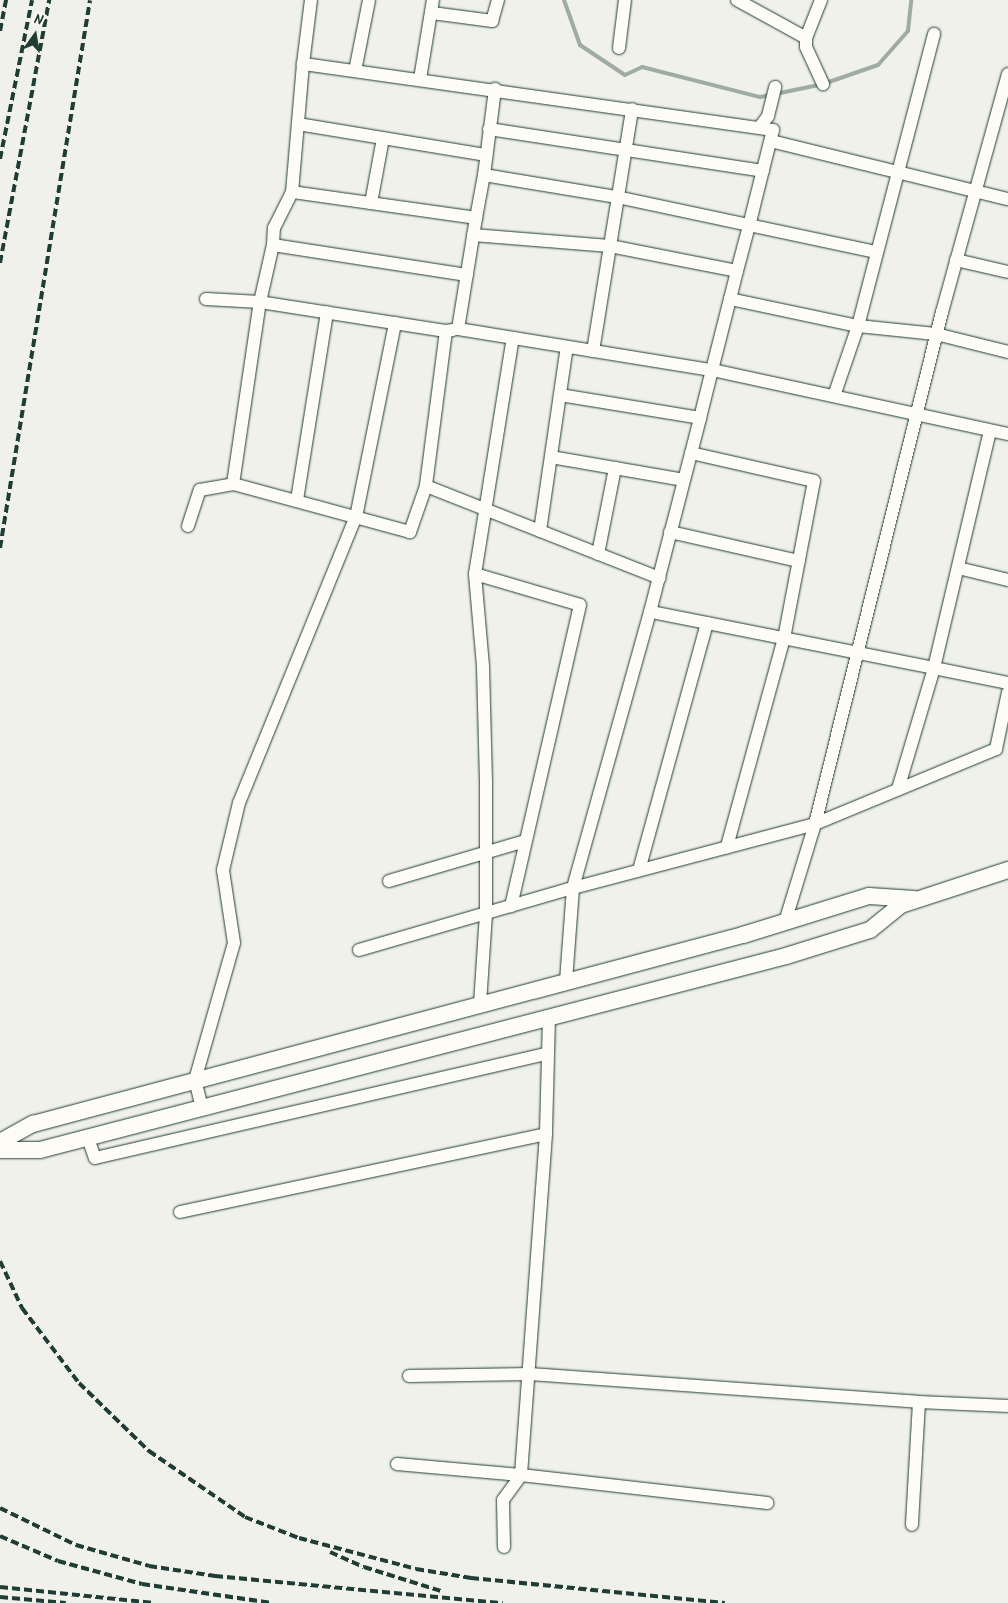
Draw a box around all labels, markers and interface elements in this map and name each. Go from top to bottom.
text: N [32,9,45,32]
north arrow [10,10,60,60]

